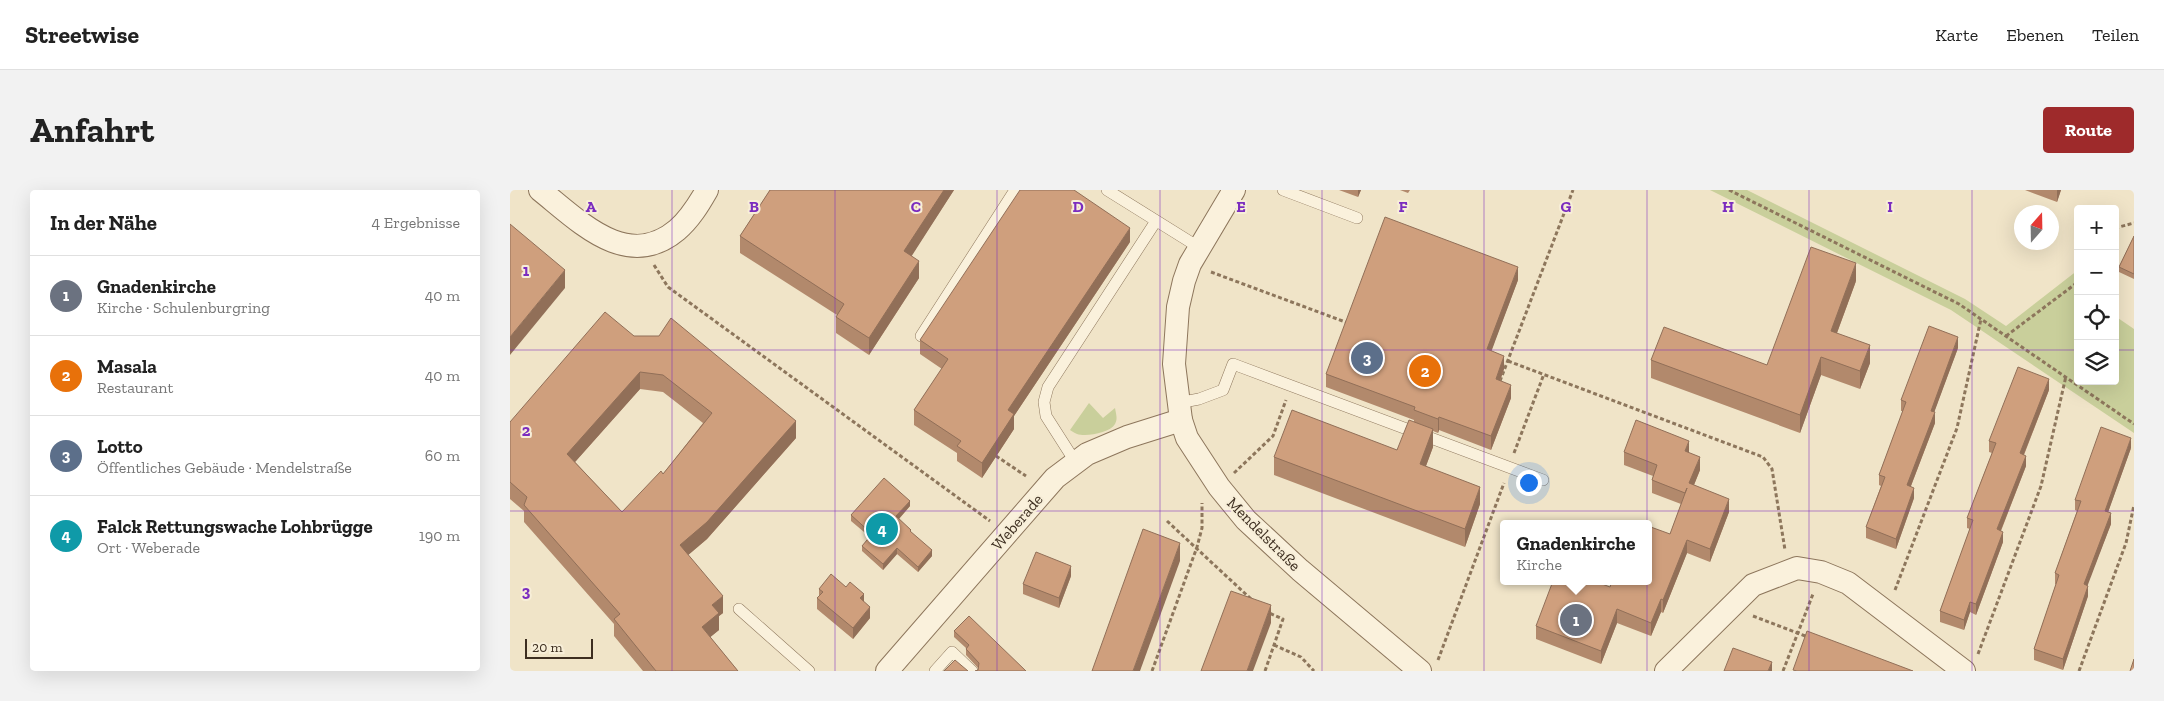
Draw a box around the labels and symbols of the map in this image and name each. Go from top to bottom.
text: A [586,197,597,216]
text: B [749,197,759,216]
text: C [911,197,921,216]
text: D [1072,197,1084,216]
text: E [1236,197,1246,216]
text: F [1398,197,1408,216]
text: G [1561,197,1572,216]
text: H [1722,197,1734,216]
text: I [1887,197,1893,216]
north arrow [2014,205,2059,250]
text: 1 [523,261,530,280]
pin: 3 [1351,339,1383,377]
pin: 2 [1409,352,1441,390]
text: 2 [522,421,531,440]
your location [1516,470,1542,496]
street label: Weberade [987,490,1047,554]
street label: Mendelstraße [1223,493,1305,575]
pin: 4 [866,510,898,548]
text: 3 [522,582,531,601]
pin: 1 [1560,601,1592,639]
scale bar [525,636,592,659]

